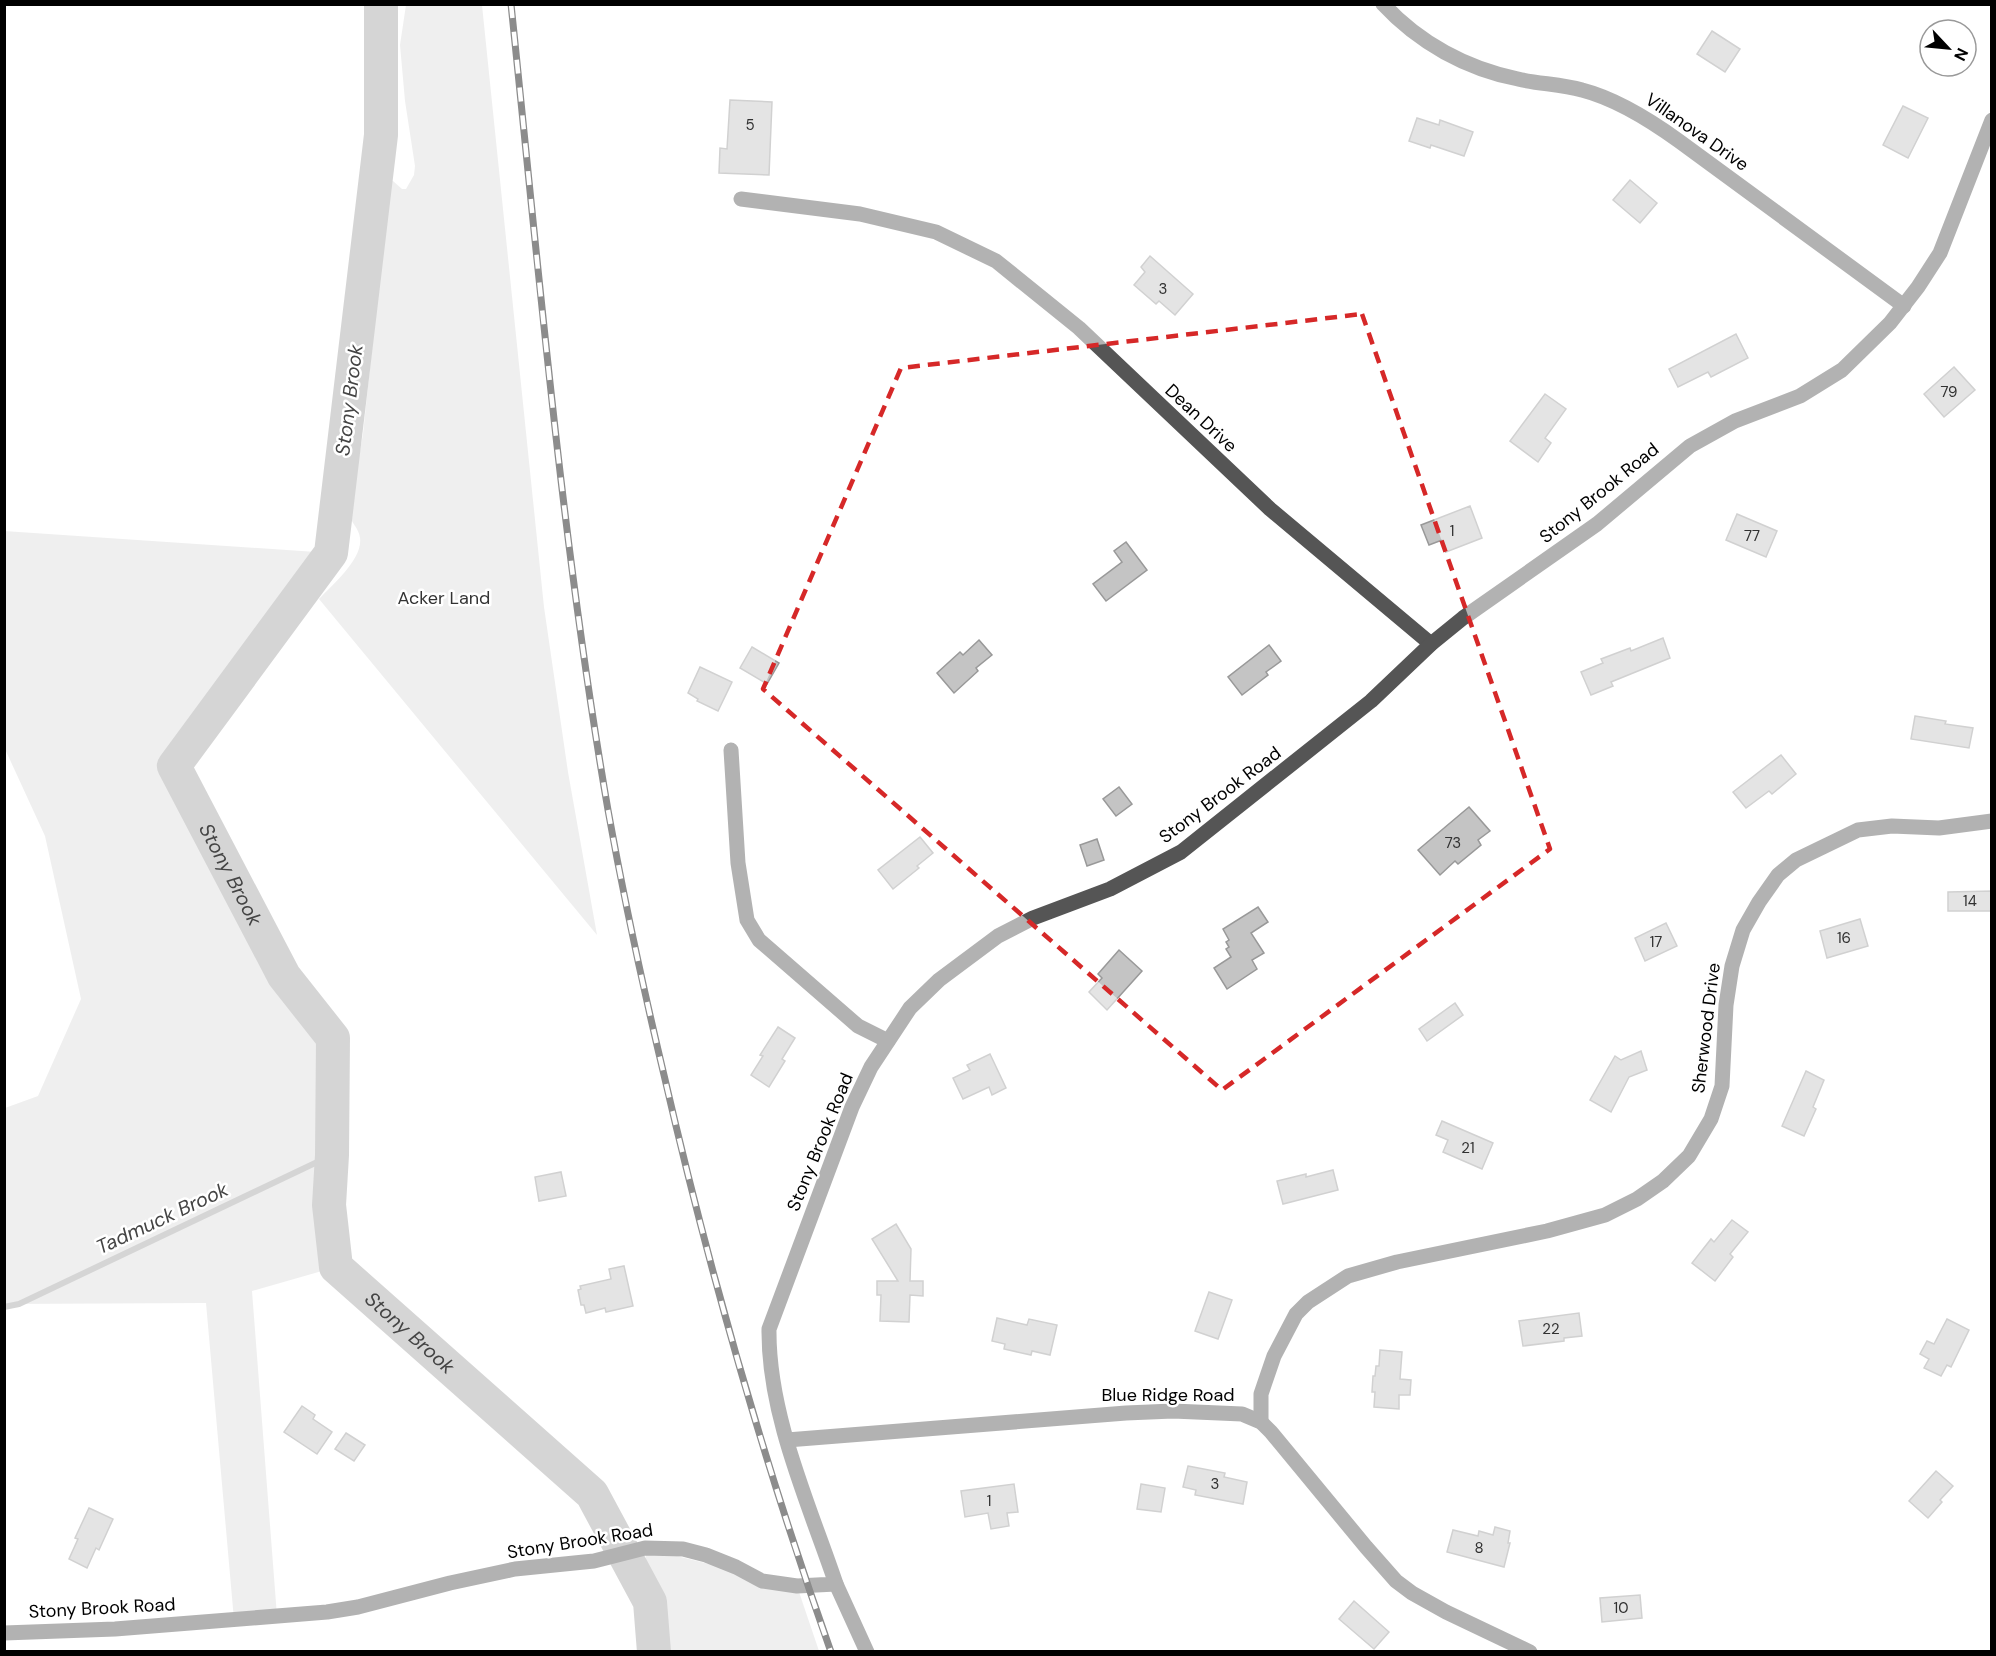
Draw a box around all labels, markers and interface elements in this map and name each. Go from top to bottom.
north arrow [1918,18,1978,78]
text: N [1949,45,1973,64]
street label: Villanova Drive [1641,87,1753,177]
house number: 5 [745,115,755,135]
house number: 3 [1159,279,1167,299]
water label: Stony Brook [329,342,369,457]
street label: Dean Drive [1160,378,1242,458]
house number: 79 [1940,382,1958,402]
street label: Stony Brook Road [1534,437,1664,549]
house number: 1 [1450,521,1454,541]
house number: 77 [1744,526,1760,546]
park label: Acker Land [398,586,490,610]
street label: Stony Brook Road [1154,741,1286,849]
water label: Stony Brook [193,819,269,931]
house number: 73 [1445,833,1461,853]
house number: 14 [1963,891,1977,911]
house number: 16 [1837,928,1851,948]
house number: 17 [1650,932,1662,952]
street label: Sherwood Drive [1686,961,1726,1095]
street label: Stony Brook Road [781,1069,859,1215]
house number: 21 [1461,1138,1475,1158]
water label: Tadmuck Brook [92,1176,233,1260]
water label: Stony Brook [359,1286,461,1380]
house number: 22 [1542,1319,1560,1339]
street label: Blue Ridge Road [1101,1383,1235,1407]
house number: 3 [1211,1474,1219,1494]
house number: 1 [987,1491,991,1511]
street label: Stony Brook Road [505,1518,655,1564]
house number: 8 [1474,1538,1484,1558]
street label: Stony Brook Road [28,1592,176,1624]
house number: 10 [1614,1598,1628,1618]

